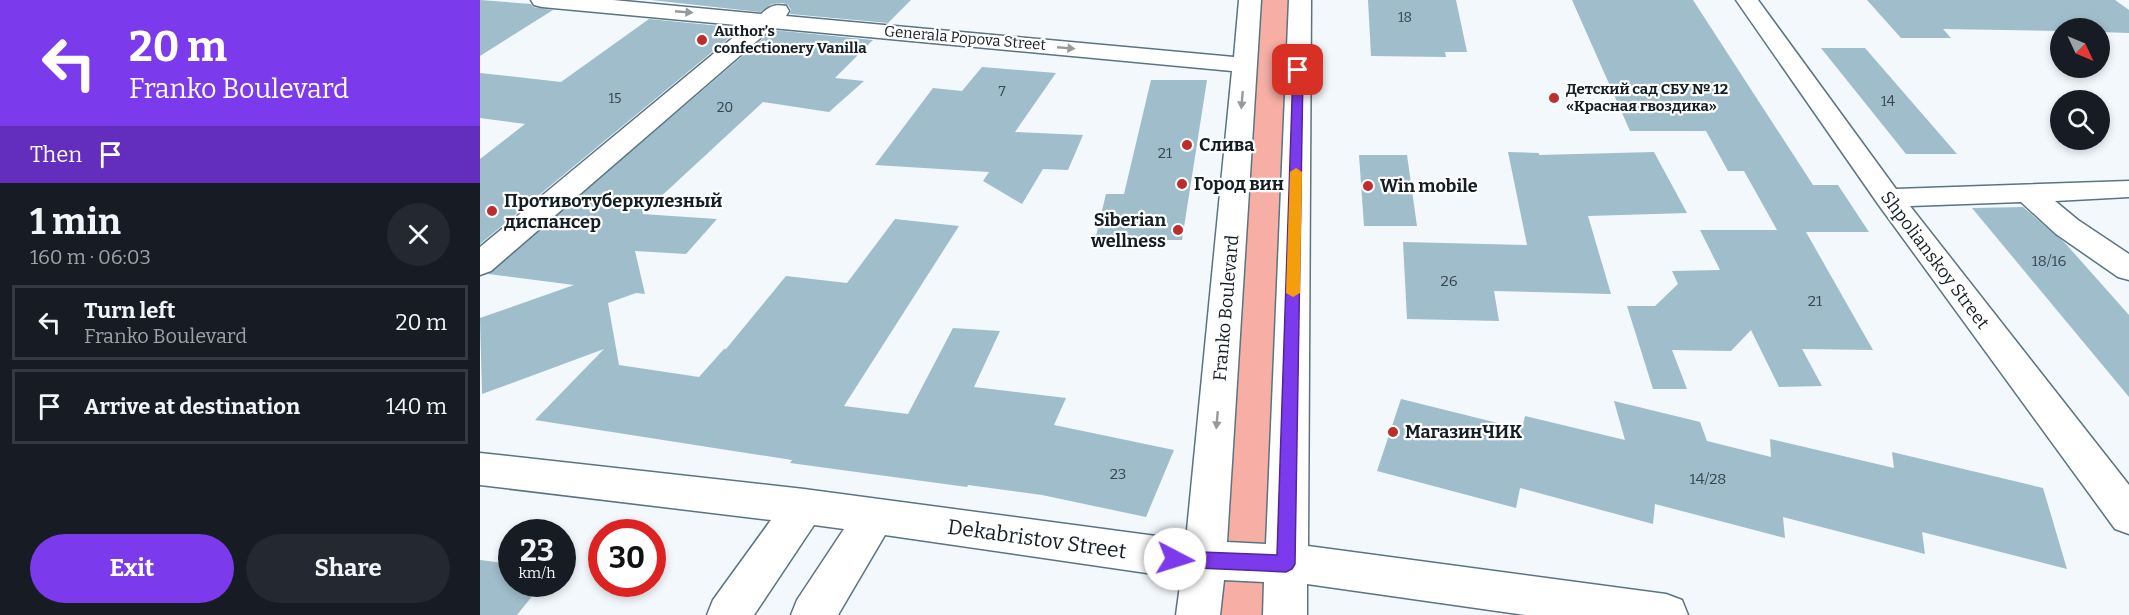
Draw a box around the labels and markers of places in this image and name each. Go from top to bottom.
place label: Author’s confectionery Vanilla [714,22,867,57]
marker: Author’s confectionery Vanilla [695,33,709,47]
pin [1272,44,1323,95]
place label: Детский сад СБУ № 12 «Красная гвоздика» [1566,80,1728,115]
marker: Детский сад СБУ № 12 «Красная гвоздика» [1547,91,1561,105]
place label: Слива [1199,134,1254,156]
marker: Слива [1180,138,1194,152]
place label: Город вин [1194,173,1284,195]
place label: Win mobile [1380,175,1478,197]
marker: Город вин [1175,177,1189,191]
marker: Win mobile [1361,179,1375,193]
place label: Противотуберкулезный диспансер [504,190,722,233]
marker: Противотуберкулезный диспансер [485,204,499,218]
place label: Siberian wellness [1090,209,1166,252]
marker: Siberian wellness [1171,223,1185,237]
place label: МагазинЧИК [1405,421,1522,443]
marker: МагазинЧИК [1386,425,1400,439]

